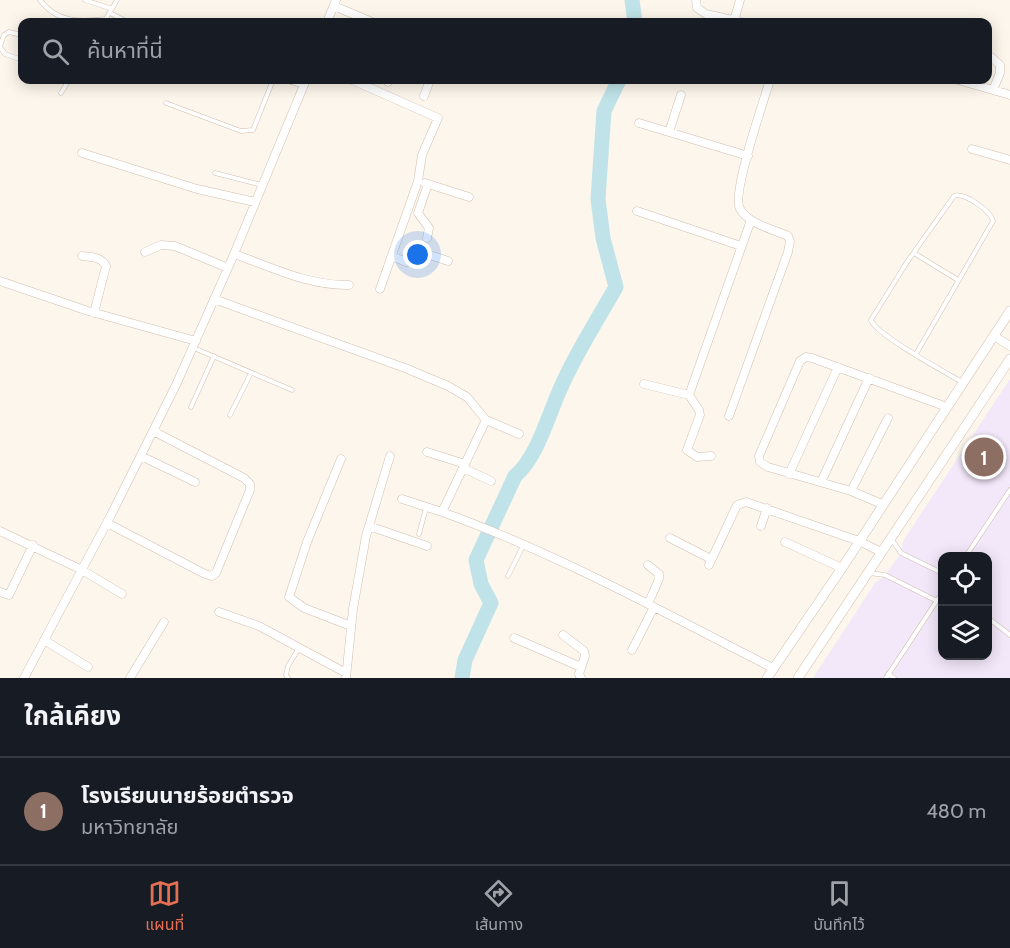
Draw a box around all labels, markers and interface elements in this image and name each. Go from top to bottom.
search box [18,18,992,84]
icon: search [39,35,72,68]
text: ค้นหาที่นี่ [87,37,163,64]
your location [403,240,432,269]
pin: 1 [964,434,1004,480]
map controls [938,552,992,660]
button: locate [938,552,992,606]
button: layers [938,606,992,660]
text: ใกล้เคียง [24,700,121,732]
text: โรงเรียนนายร้อยตำรวจ [81,782,294,809]
text: 1 [40,799,47,823]
text: 480 m [926,799,986,823]
text: มหาวิทยาลัย [81,815,178,839]
tab: แผนที่ [145,877,184,937]
tab: เส้นทาง [475,877,523,937]
tab: บันทึกไว้ [813,877,865,937]

